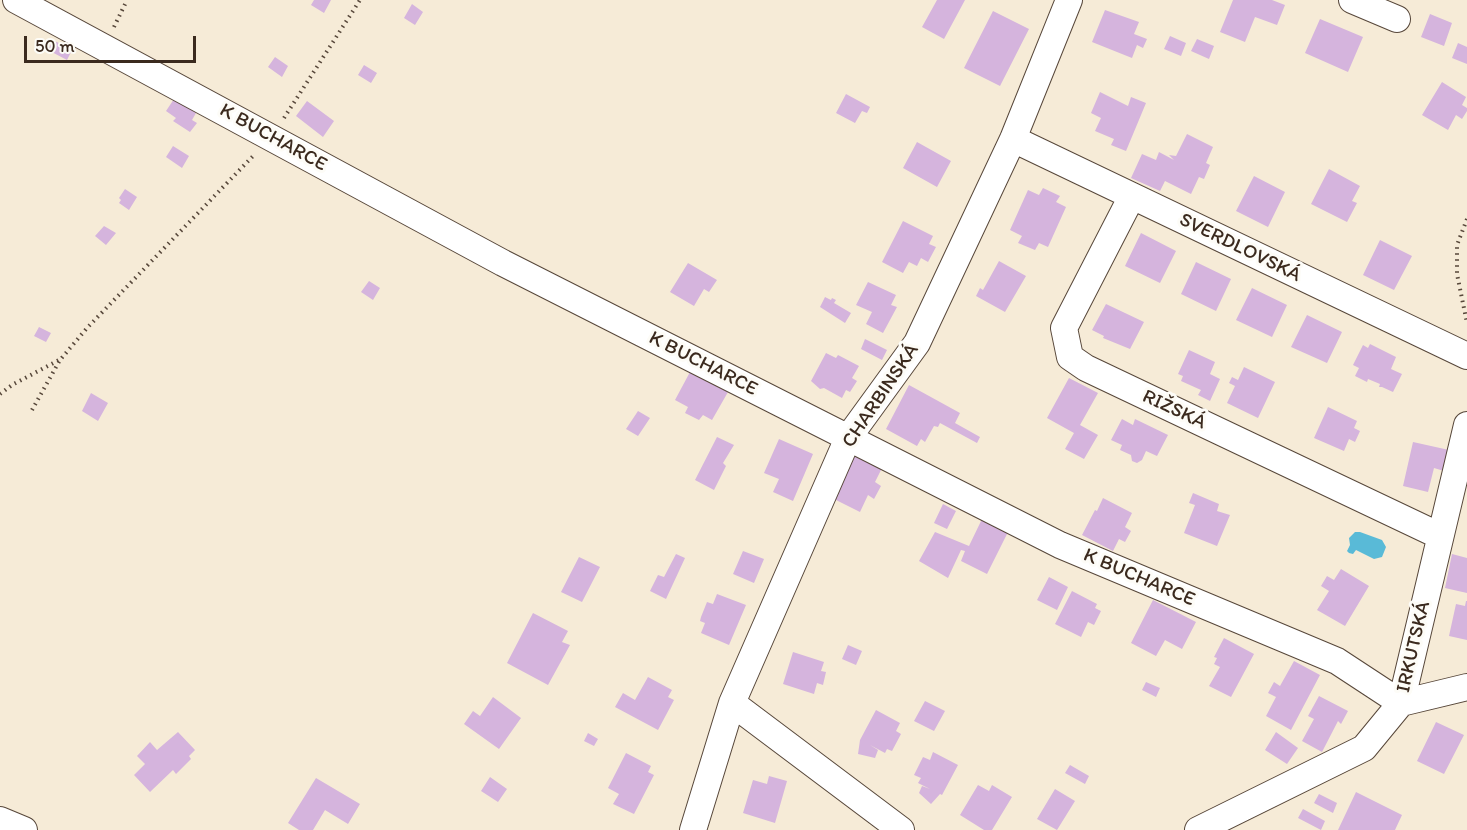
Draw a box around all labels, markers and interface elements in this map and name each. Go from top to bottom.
scale bar [27,24,200,62]
text: 50 m [35,35,75,57]
street label: K BUCHARCE [215,99,331,177]
street label: SVERDLOVSKÁ [1175,208,1305,288]
street label: K BUCHARCE [645,326,761,402]
street label: CHARBINSKÁ [837,339,925,453]
street label: RIŽSKÁ [1138,385,1210,435]
street label: K BUCHARCE [1080,544,1198,612]
street label: IRKUTSKÁ [1392,599,1436,695]

